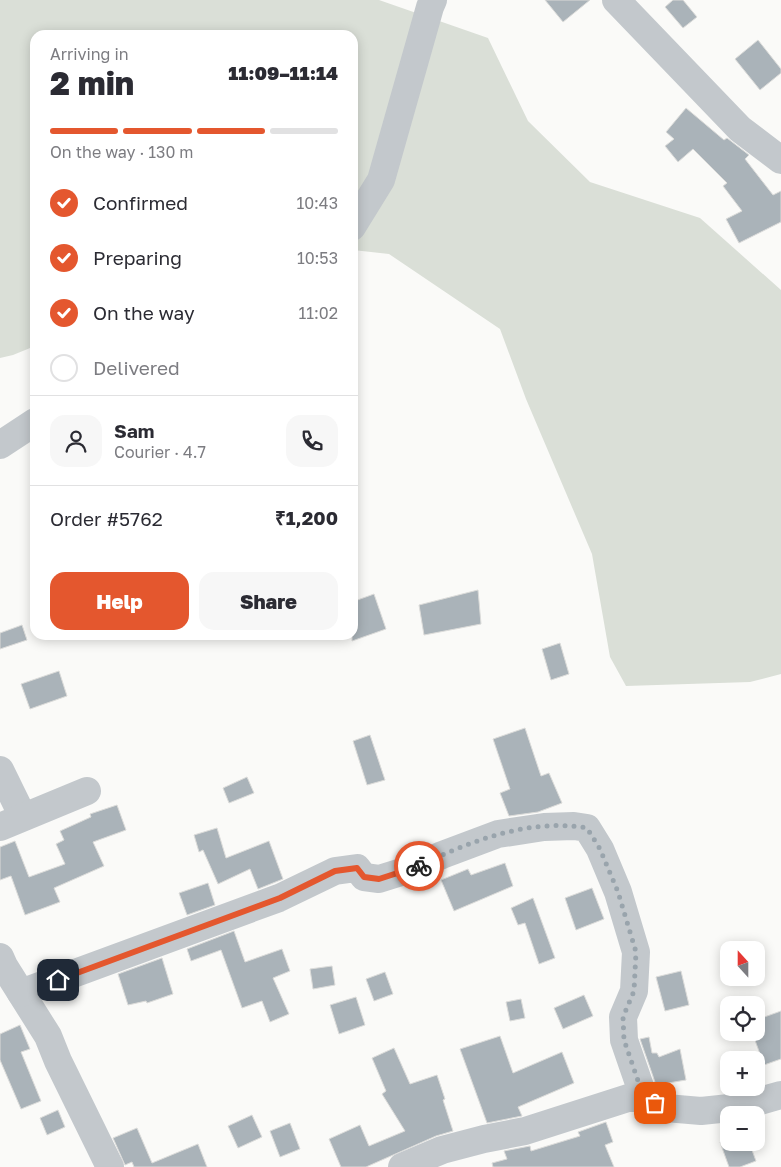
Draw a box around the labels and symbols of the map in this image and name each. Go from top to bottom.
courier [394,841,444,891]
north arrow [720,941,765,986]
pin [37,959,79,1001]
pin [634,1082,676,1124]

